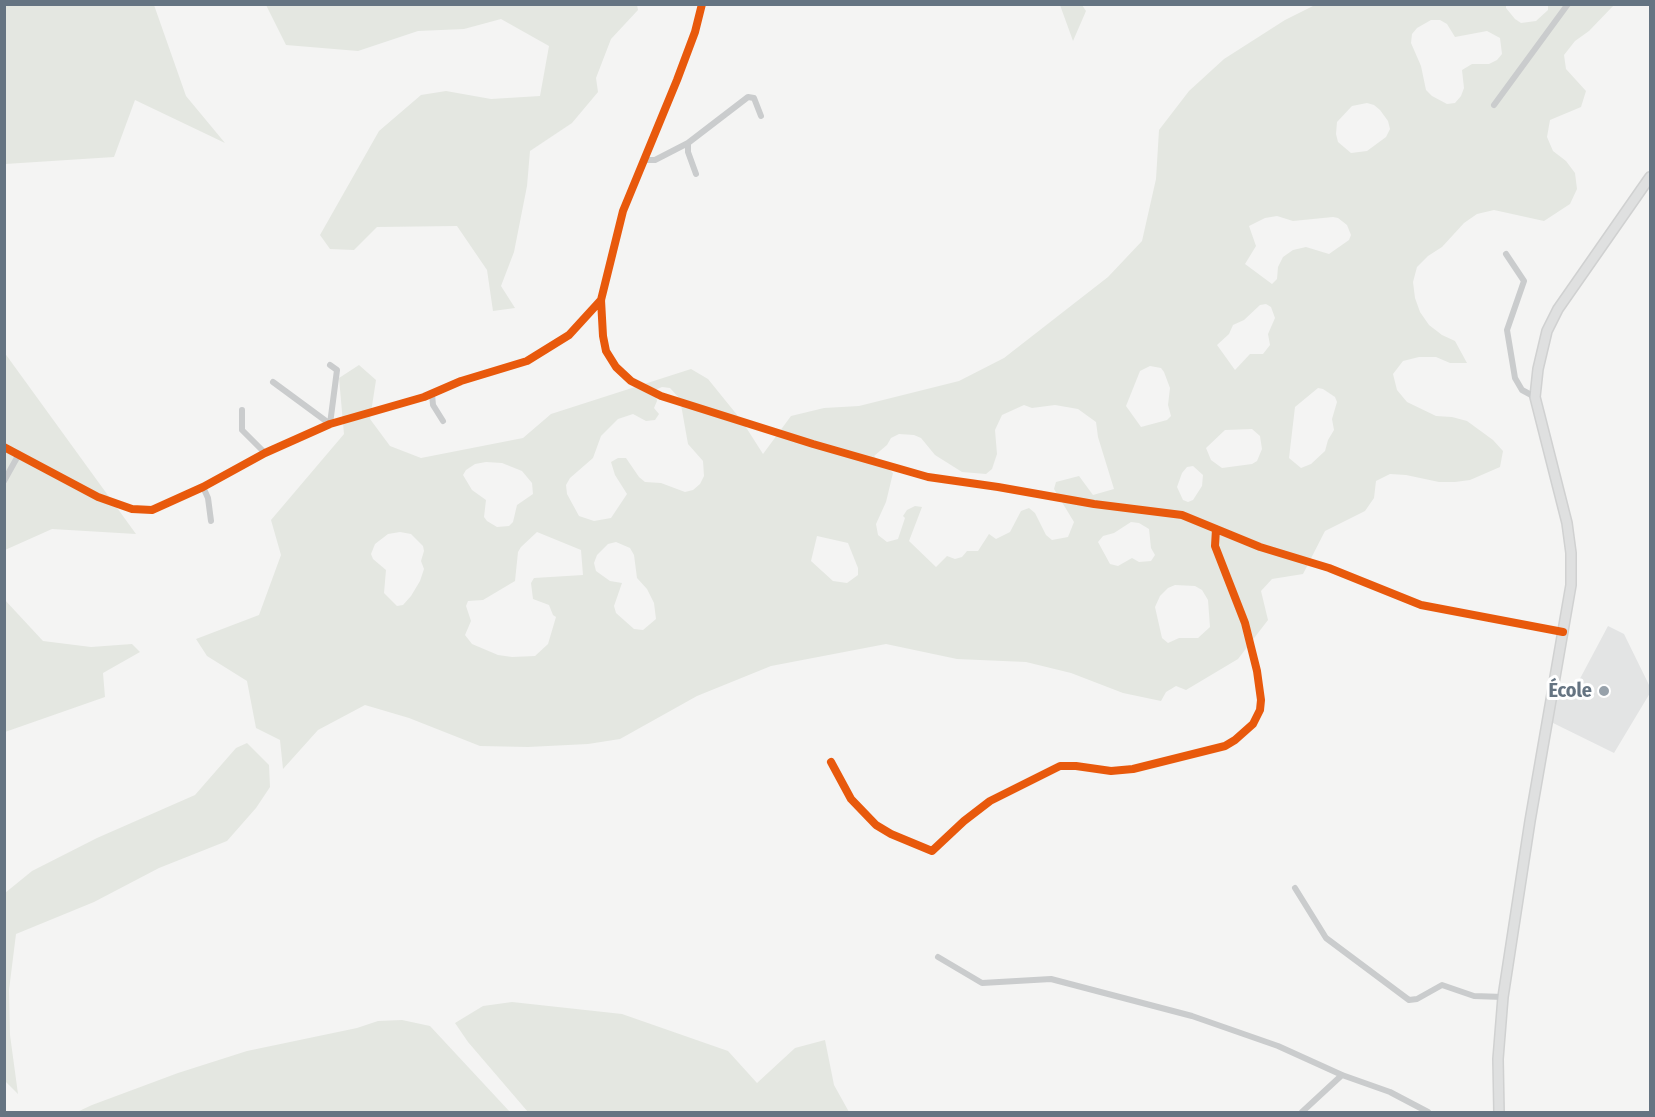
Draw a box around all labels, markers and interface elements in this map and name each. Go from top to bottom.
place label: École [1548,679,1592,703]
marker: École [1597,684,1611,698]

